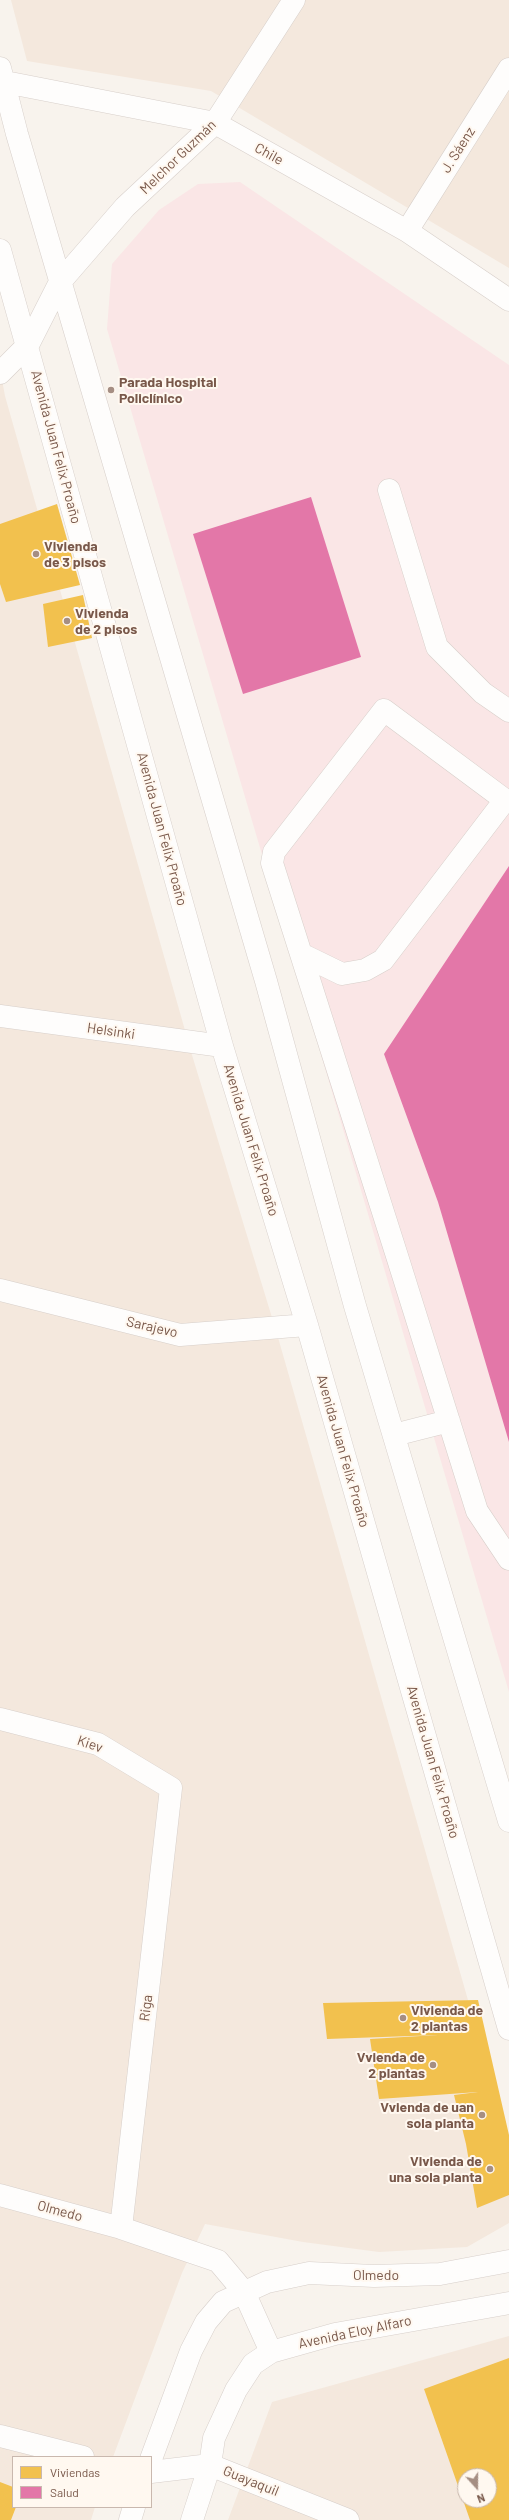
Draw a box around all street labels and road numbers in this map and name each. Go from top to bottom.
street label: Melchor Guzmán [136,116,220,198]
street label: J. Sáenz [437,124,479,176]
street label: Chile [252,139,286,169]
street label: Avenida Juan Felix Proaño [27,368,85,526]
street label: Avenida Juan Felix Proaño [133,750,191,908]
street label: Helsinki [86,1019,136,1043]
street label: Avenida Juan Felix Proaño [220,1062,282,1218]
street label: Sarajevo [125,1313,179,1341]
street label: Avenida Juan Felix Proaño [313,1373,373,1529]
street label: Avenida Juan Felix Proaño [403,1684,463,1840]
street label: Kiev [75,1732,105,1756]
street label: Riga [136,1994,156,2022]
street label: Olmedo [36,2197,84,2225]
street label: Olmedo [353,2267,399,2283]
street label: Avenida Eloy Alfaro [297,2312,413,2352]
street label: Guayaquil [221,2462,281,2500]

